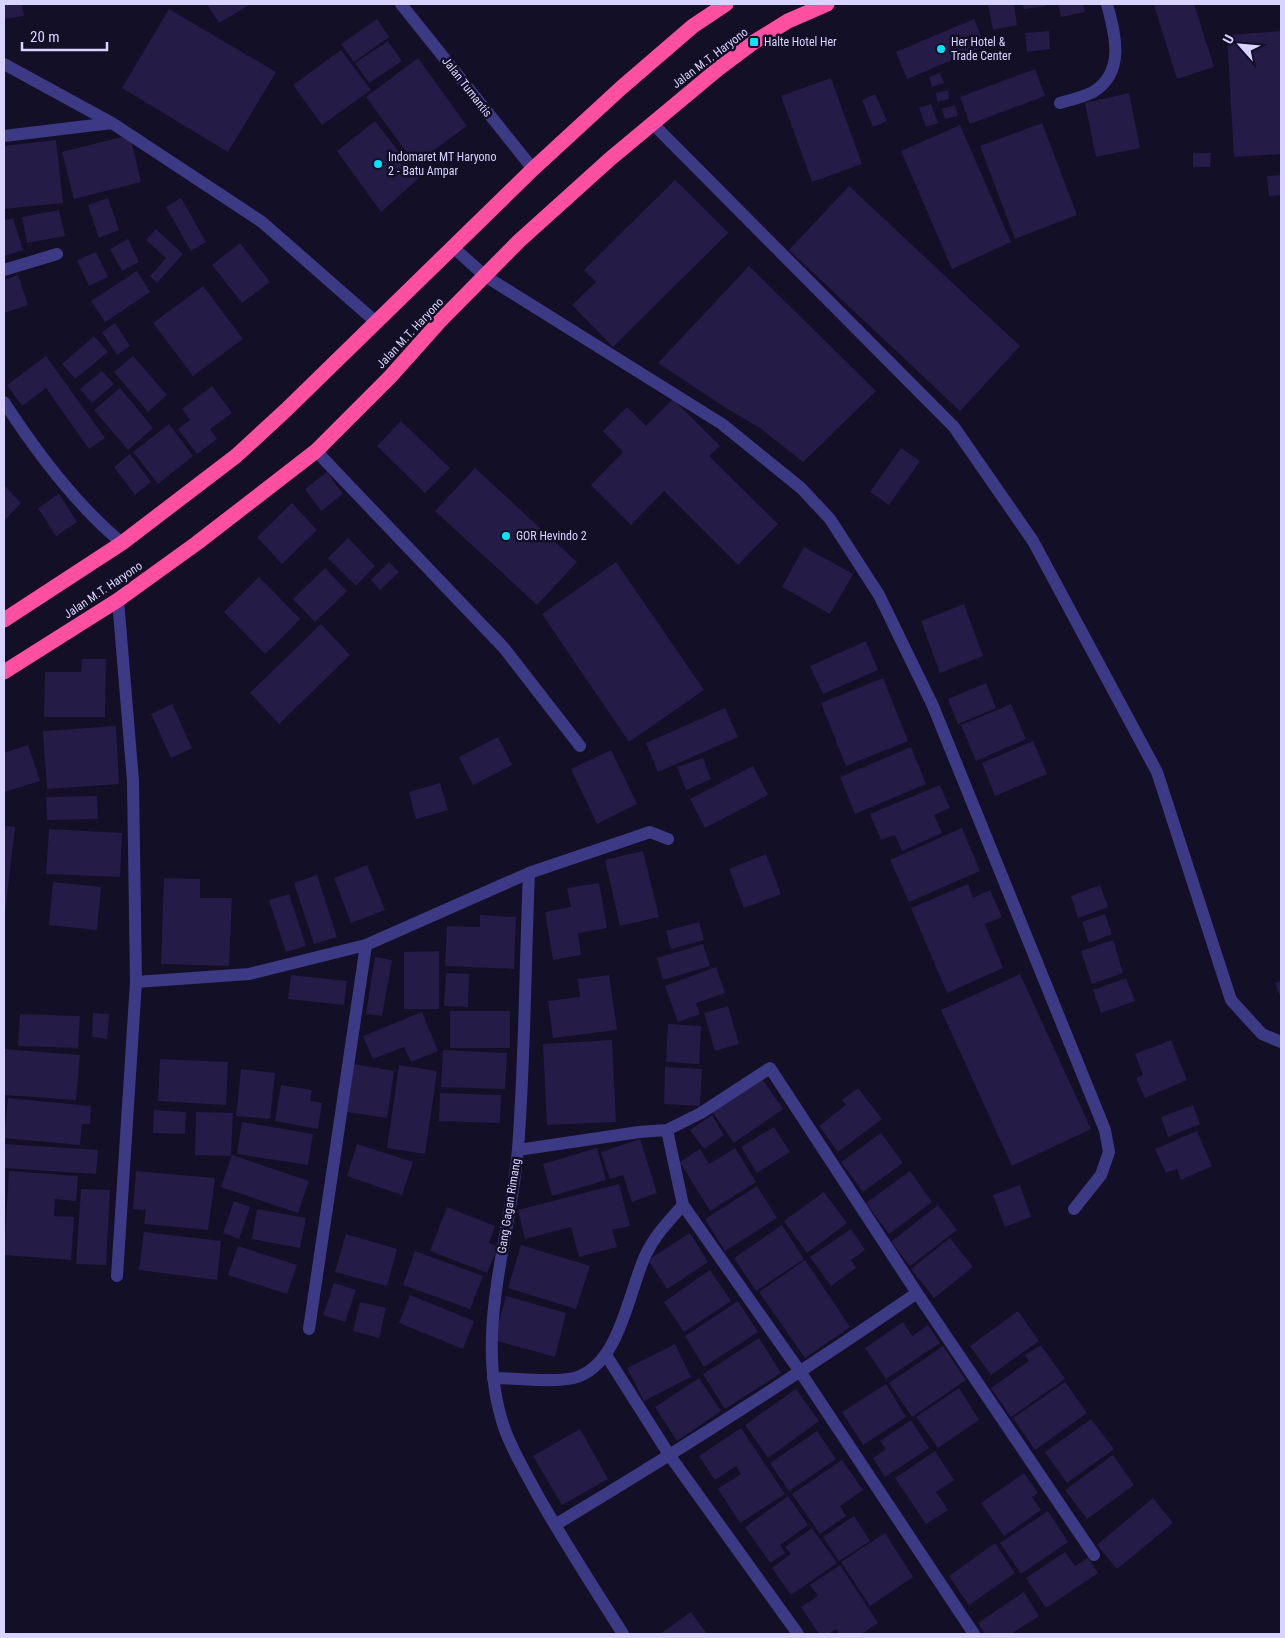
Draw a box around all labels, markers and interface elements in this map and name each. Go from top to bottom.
scale bar [22,20,108,52]
north arrow [1215,20,1265,70]
street label: Jalan M.T. Haryono [669,25,751,91]
text: 20 m [30,28,60,46]
text: U [1219,32,1237,46]
place label: Halte Hotel Her [764,35,837,49]
place label: Her Hotel & Trade Center [951,35,1012,63]
marker: Halte Hotel Her [748,36,760,48]
marker: Her Hotel & Trade Center [935,43,947,55]
street label: Jalan Tumantis [439,54,495,120]
place label: Indomaret MT Haryono 2 - Batu Ampar [388,150,496,178]
marker: Indomaret MT Haryono 2 - Batu Ampar [372,158,384,170]
street label: Jalan M.T. Haryono [374,295,446,371]
place label: GOR Hevindo 2 [516,529,587,543]
marker: GOR Hevindo 2 [500,530,512,542]
street label: Jalan M.T. Haryono [61,559,145,621]
street label: Gang Gagan Rimang [495,1157,523,1255]

